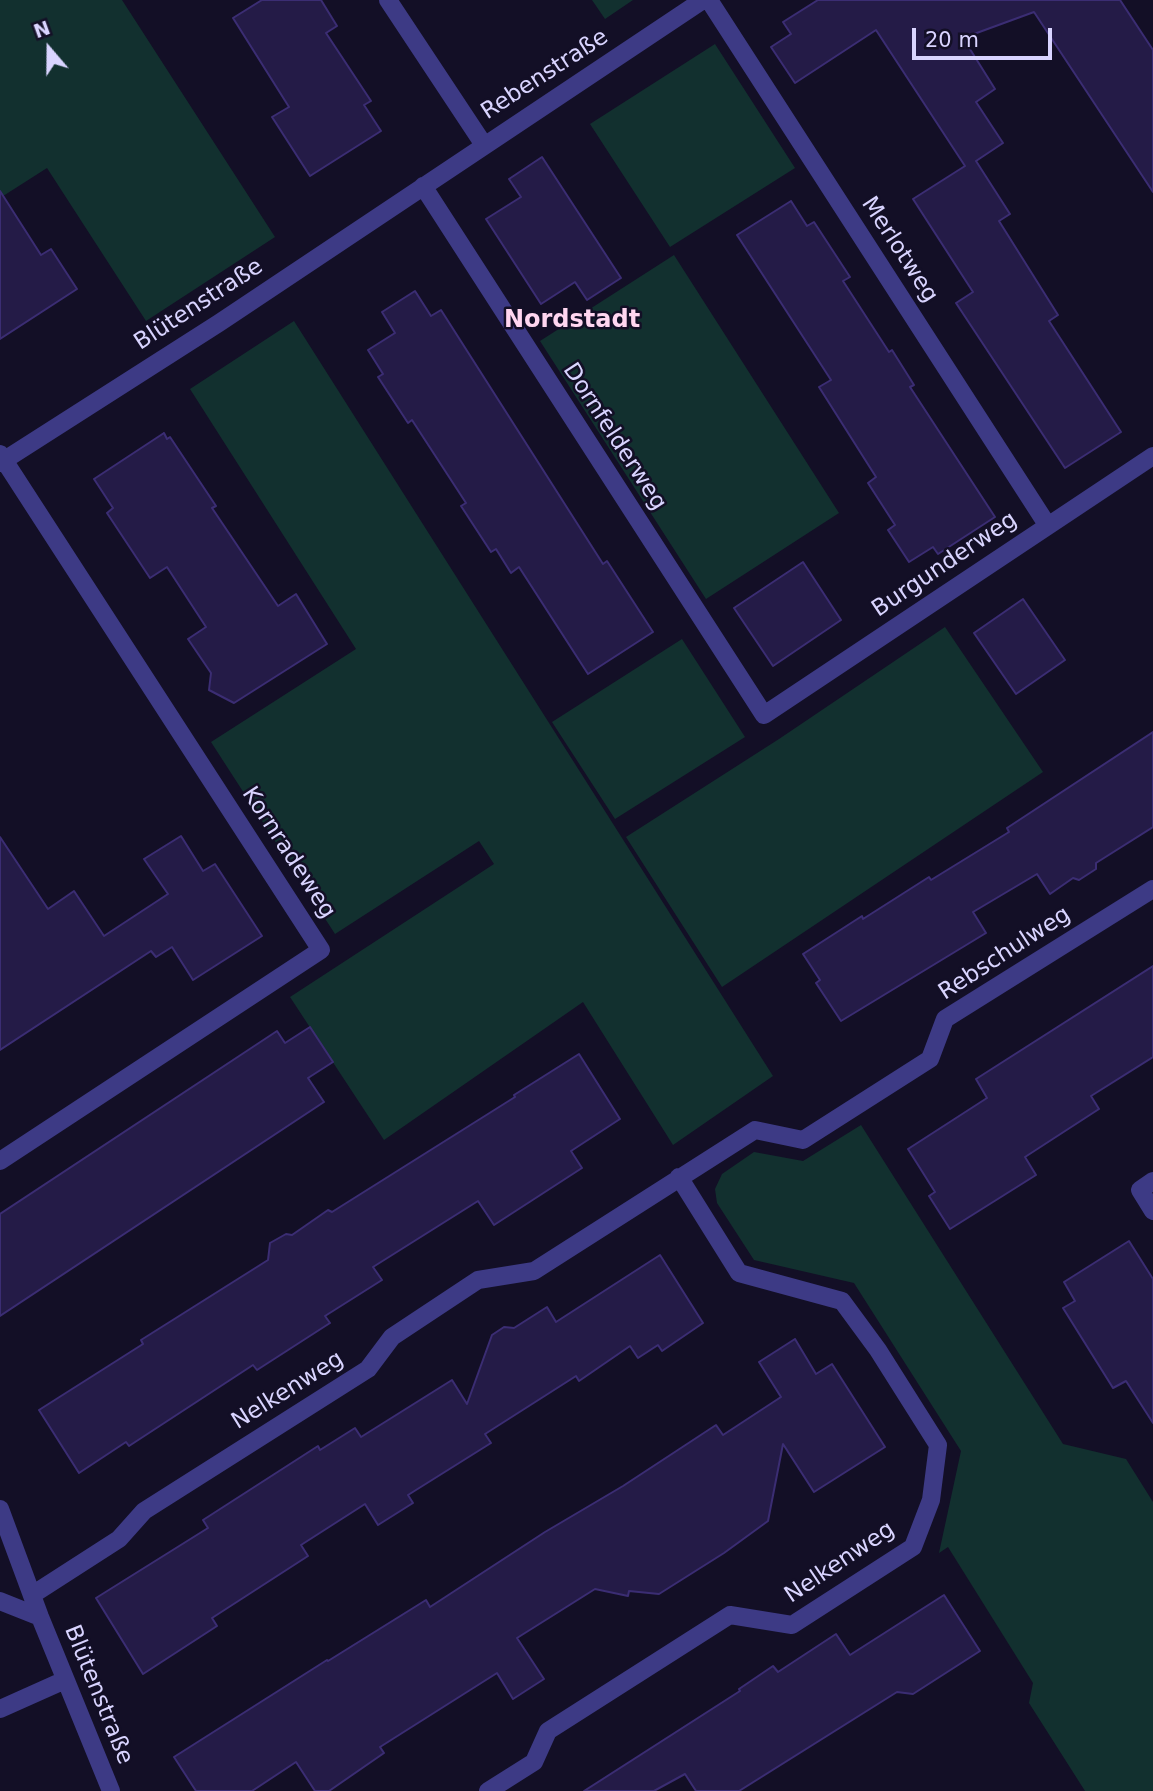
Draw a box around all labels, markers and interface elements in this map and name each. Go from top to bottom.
north arrow [14,14,84,84]
scale bar [915,14,1055,58]
text: N [31,16,53,42]
street label: Rebenstraße [476,24,614,126]
text: 20 m [925,28,979,52]
street label: Merlotweg [855,192,943,308]
street label: Blütenstraße [130,253,268,357]
district label: Nordstadt [504,307,640,335]
street label: Dornfelderweg [556,358,672,516]
street label: Burgunderweg [867,506,1023,624]
street label: Kornradeweg [235,782,341,924]
street label: Rebschulweg [934,901,1076,1007]
street label: Nelkenweg [227,1346,349,1436]
street label: Nelkenweg [780,1516,900,1610]
street label: Blütenstraße [58,1621,138,1769]

